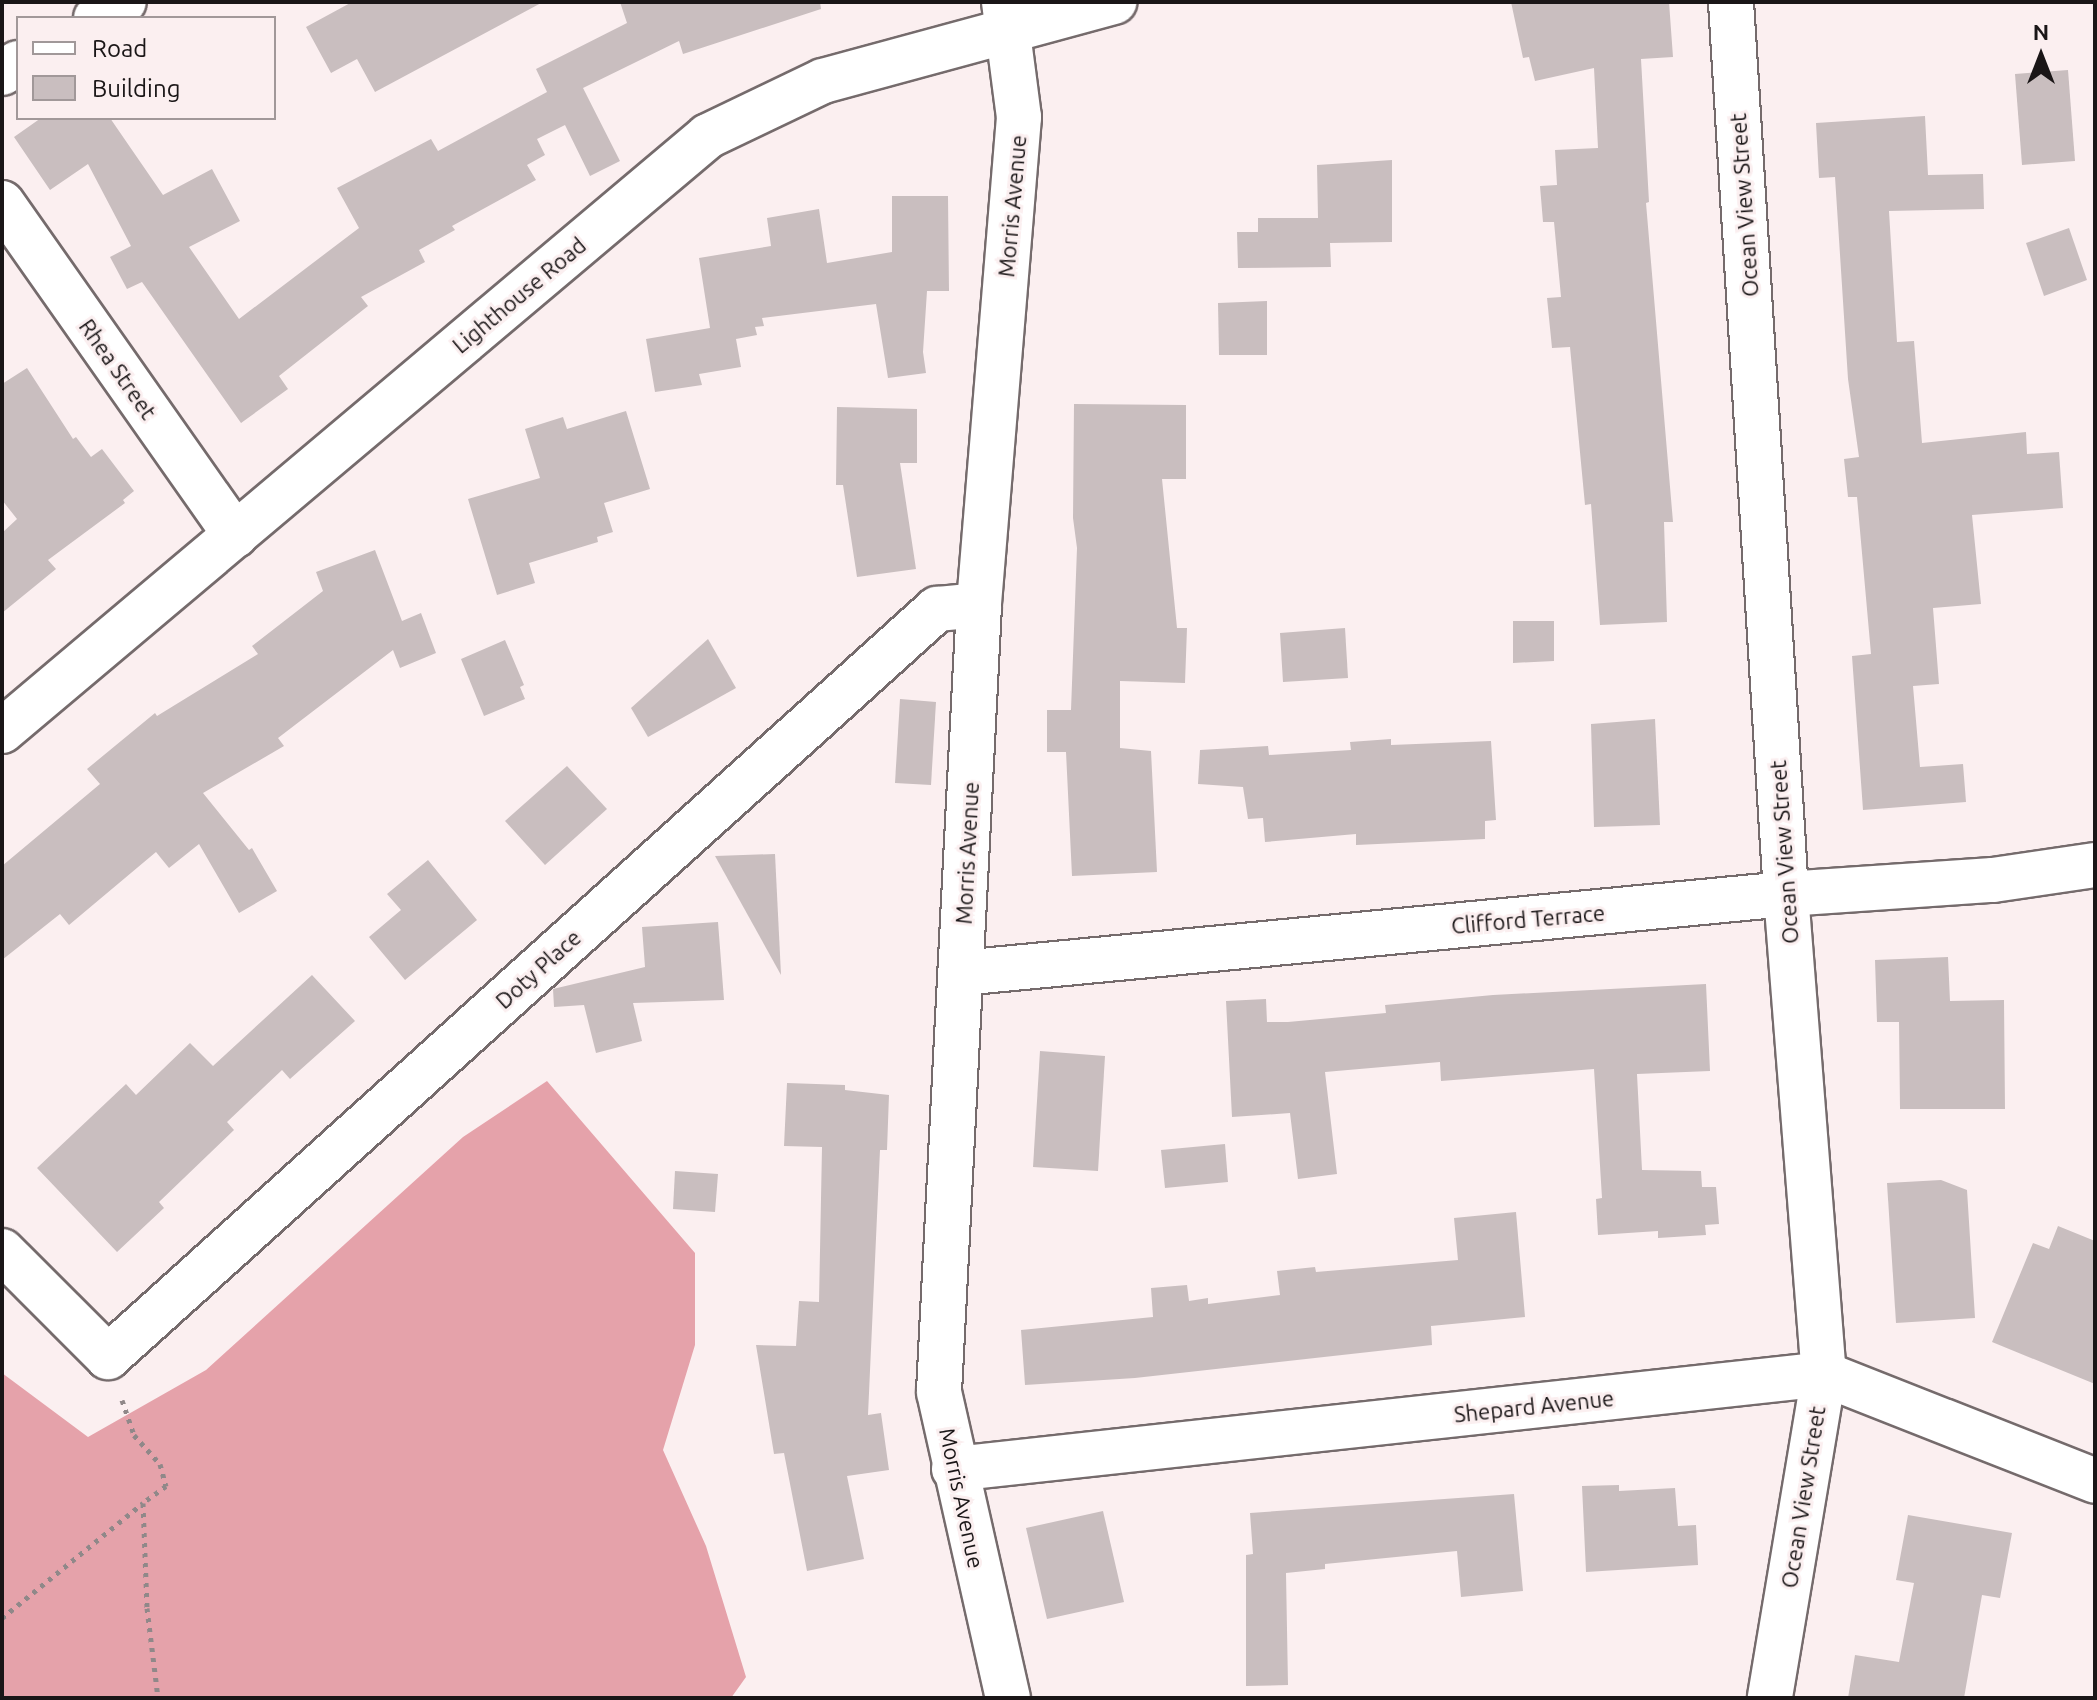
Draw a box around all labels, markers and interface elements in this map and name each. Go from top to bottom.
legend [16,16,276,120]
north arrow [2001,16,2081,96]
text: N [2033,19,2049,44]
text: Road [92,35,147,62]
text: Building [92,75,180,102]
street label: Ocean View Street [1724,112,1764,298]
street label: Morris Avenue [993,134,1031,278]
street label: Lighthouse Road [447,232,591,358]
street label: Rhea Street [74,314,162,424]
street label: Ocean View Street [1764,759,1804,945]
street label: Morris Avenue [950,781,984,925]
street label: Clifford Terrace [1450,899,1606,939]
street label: Doty Place [490,924,586,1014]
street label: Shepard Avenue [1453,1384,1615,1428]
street label: Ocean View Street [1776,1404,1830,1590]
street label: Morris Avenue [934,1425,990,1571]

